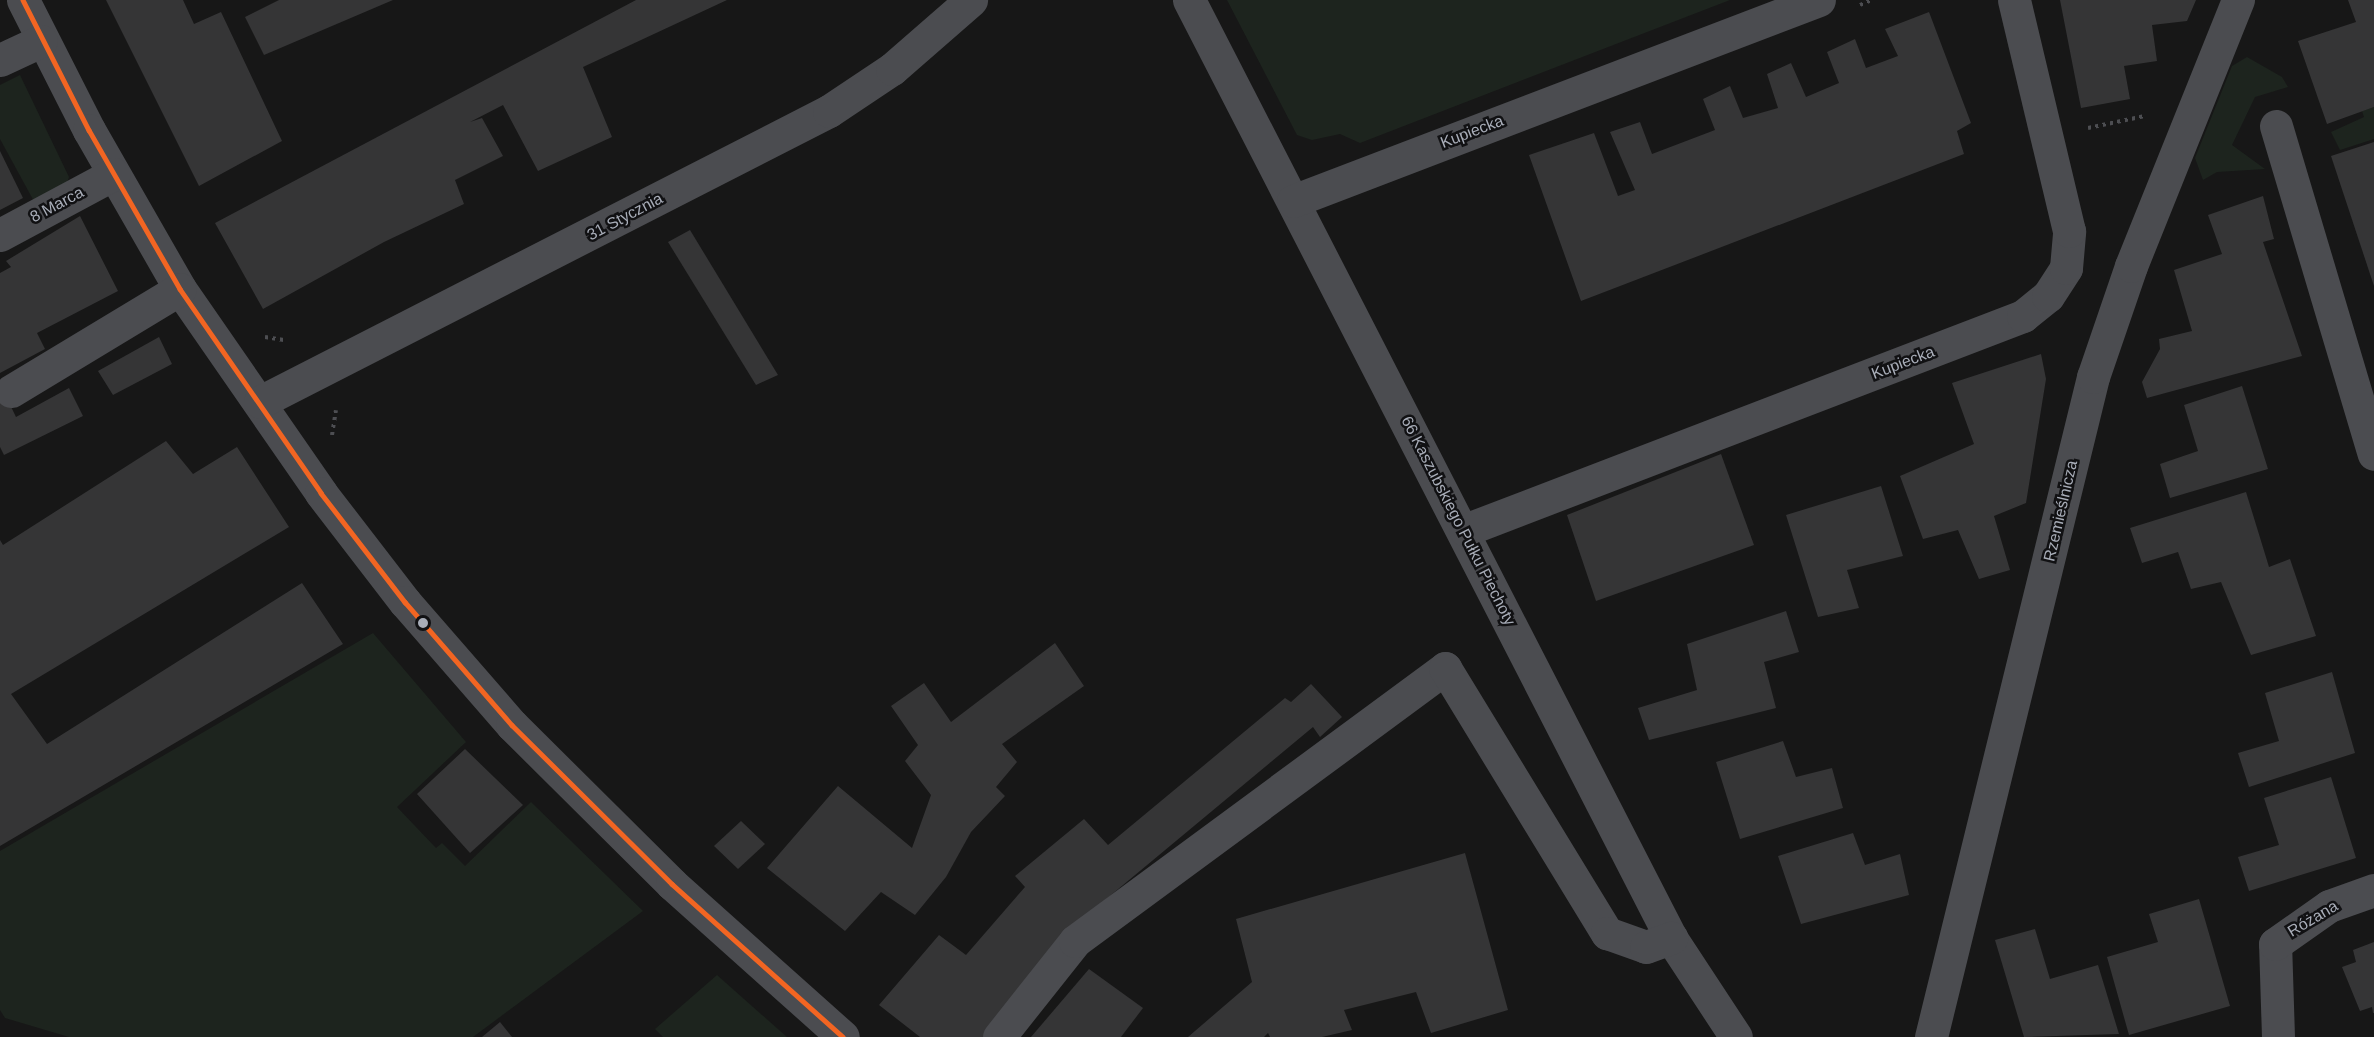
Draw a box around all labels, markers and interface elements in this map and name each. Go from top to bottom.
street label: Kupiecka [1438,111,1506,153]
street label: 8 Marca [27,183,87,227]
street label: 31 Stycznia [584,189,666,245]
street label: Kupiecka [1869,342,1937,384]
street label: 66 Kaszubskiego Pułku Piechoty [1397,413,1519,629]
street label: Rzemieślnicza [2040,459,2082,563]
unlabelled marker [417,617,429,629]
street label: Różana [2284,897,2342,941]

